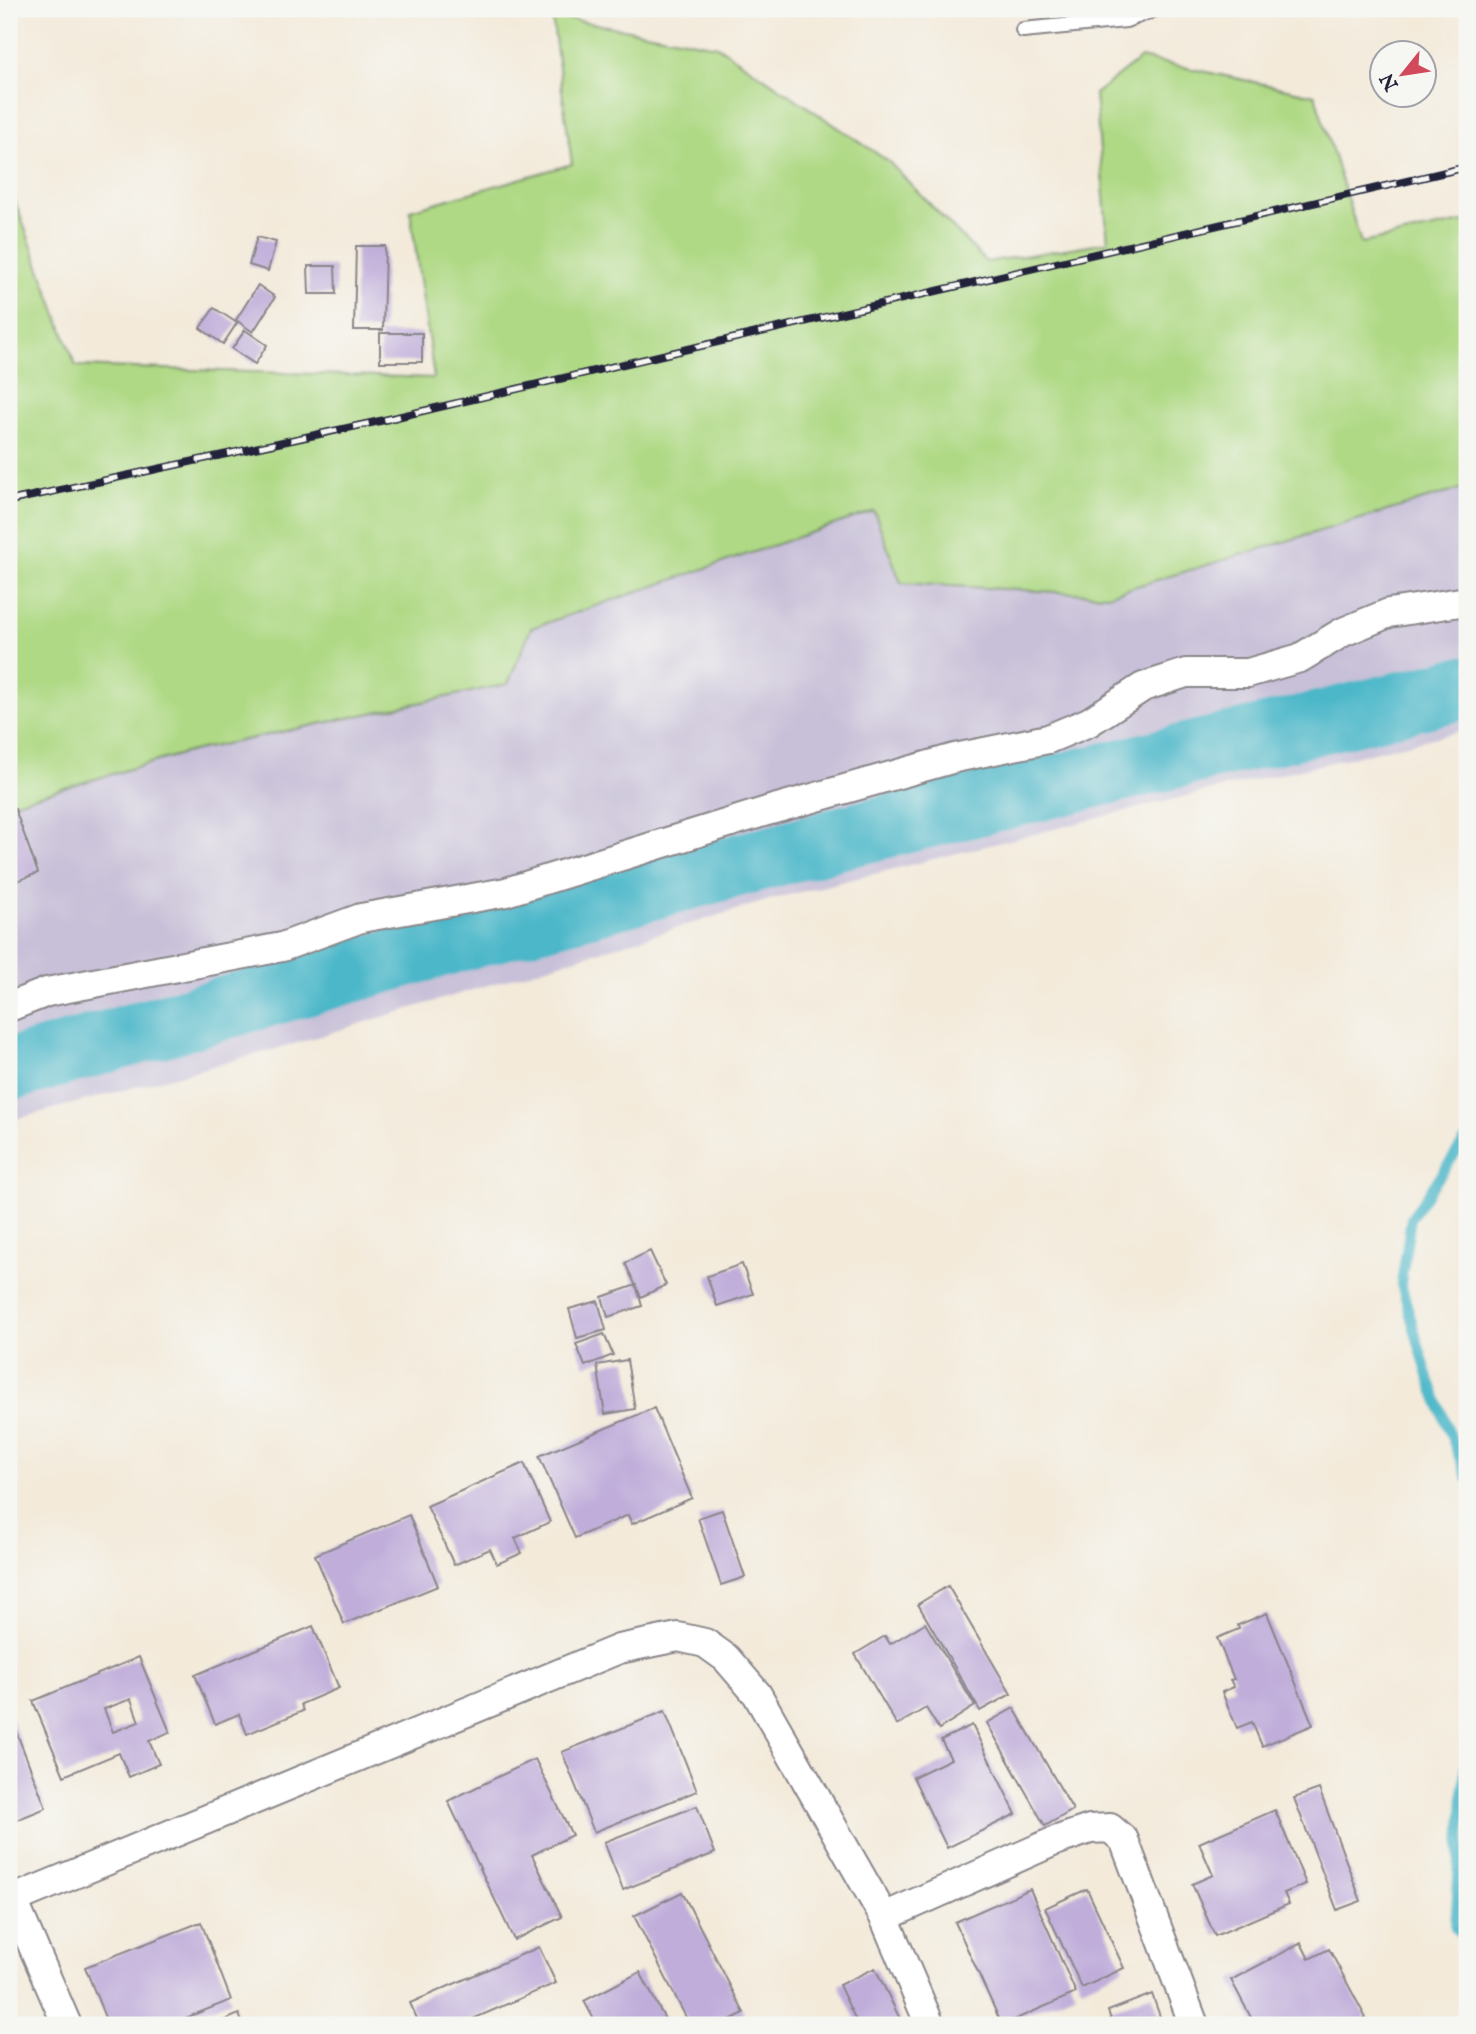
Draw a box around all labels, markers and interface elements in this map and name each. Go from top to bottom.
north arrow [1368,38,1438,108]
text: N [1375,68,1405,95]

